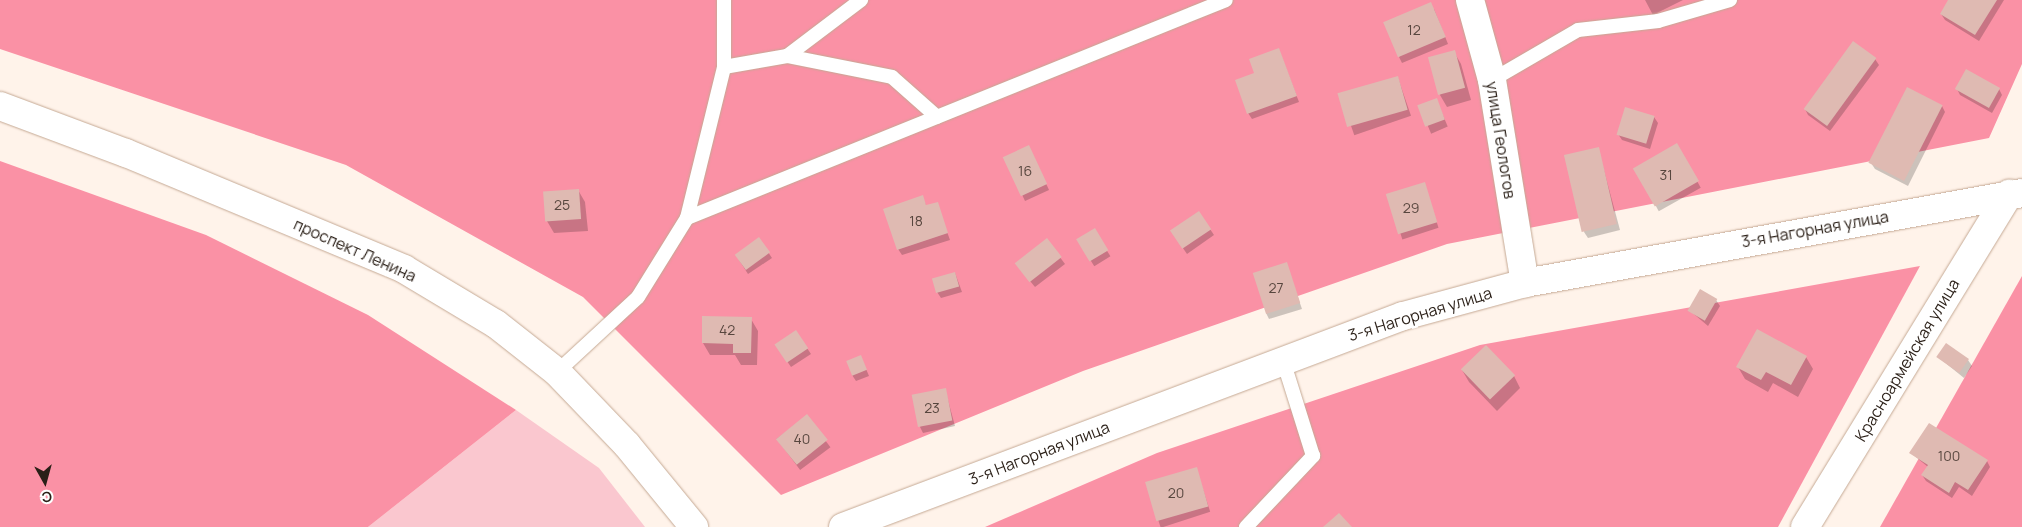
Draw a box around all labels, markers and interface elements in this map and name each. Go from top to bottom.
house number: 12 [1407,22,1421,38]
street label: улица Геологов [1482,80,1520,200]
house number: 16 [1018,163,1032,179]
house number: 31 [1659,167,1673,183]
house number: 25 [554,197,570,213]
house number: 29 [1403,200,1419,216]
street label: 3-я Нагорная улица [1740,207,1890,251]
house number: 18 [909,213,923,229]
street label: проспект Ленина [291,214,419,286]
street label: Красноармейская улица [1851,275,1963,445]
house number: 27 [1268,280,1284,296]
street label: 3-я Нагорная улица [1346,283,1494,345]
house number: 42 [719,322,735,338]
house number: 23 [924,400,940,416]
street label: 3-я Нагорная улица [966,417,1112,489]
house number: 40 [794,431,810,447]
house number: 100 [1938,448,1960,464]
north arrow [20,457,70,507]
house number: 20 [1168,485,1184,501]
text: С [41,487,53,507]

